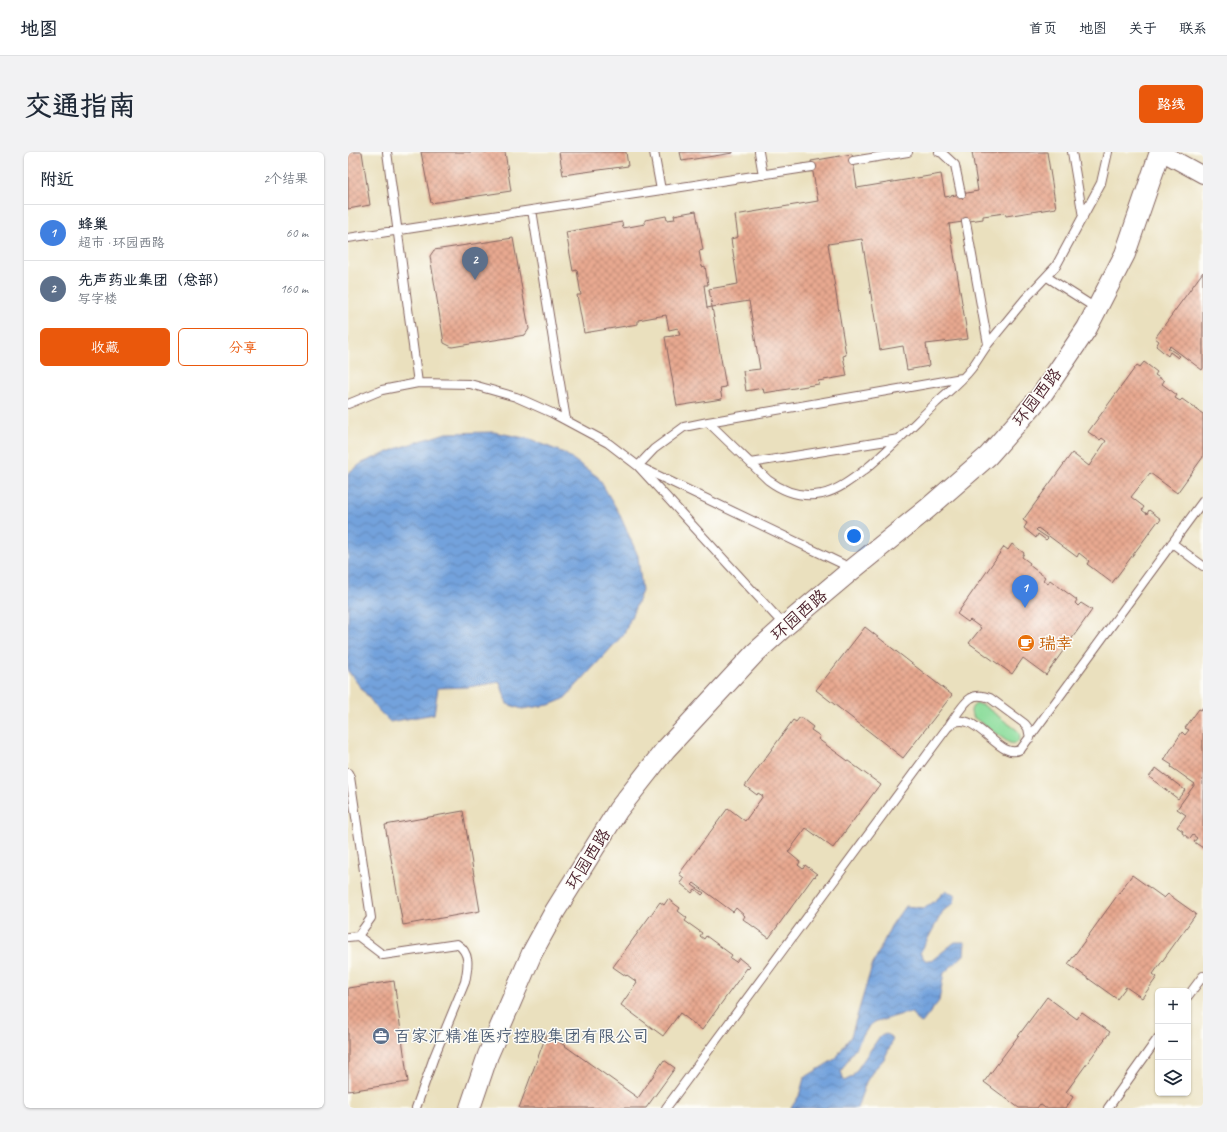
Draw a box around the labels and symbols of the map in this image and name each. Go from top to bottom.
pin: 2 [462,247,488,280]
street label: 环园西路 [1008,364,1066,430]
your location [844,526,864,546]
pin: 1 [1012,575,1038,608]
street label: 环园西路 [766,585,832,645]
cafe icon: 瑞幸 [1016,633,1036,653]
place label: 瑞幸 [1039,633,1073,654]
street label: 环园西路 [561,825,615,893]
office icon: 百家汇精准医疗控股集团有限公司 [371,1026,391,1046]
place label: 百家汇精准医疗控股集团有限公司 [394,1026,649,1047]

